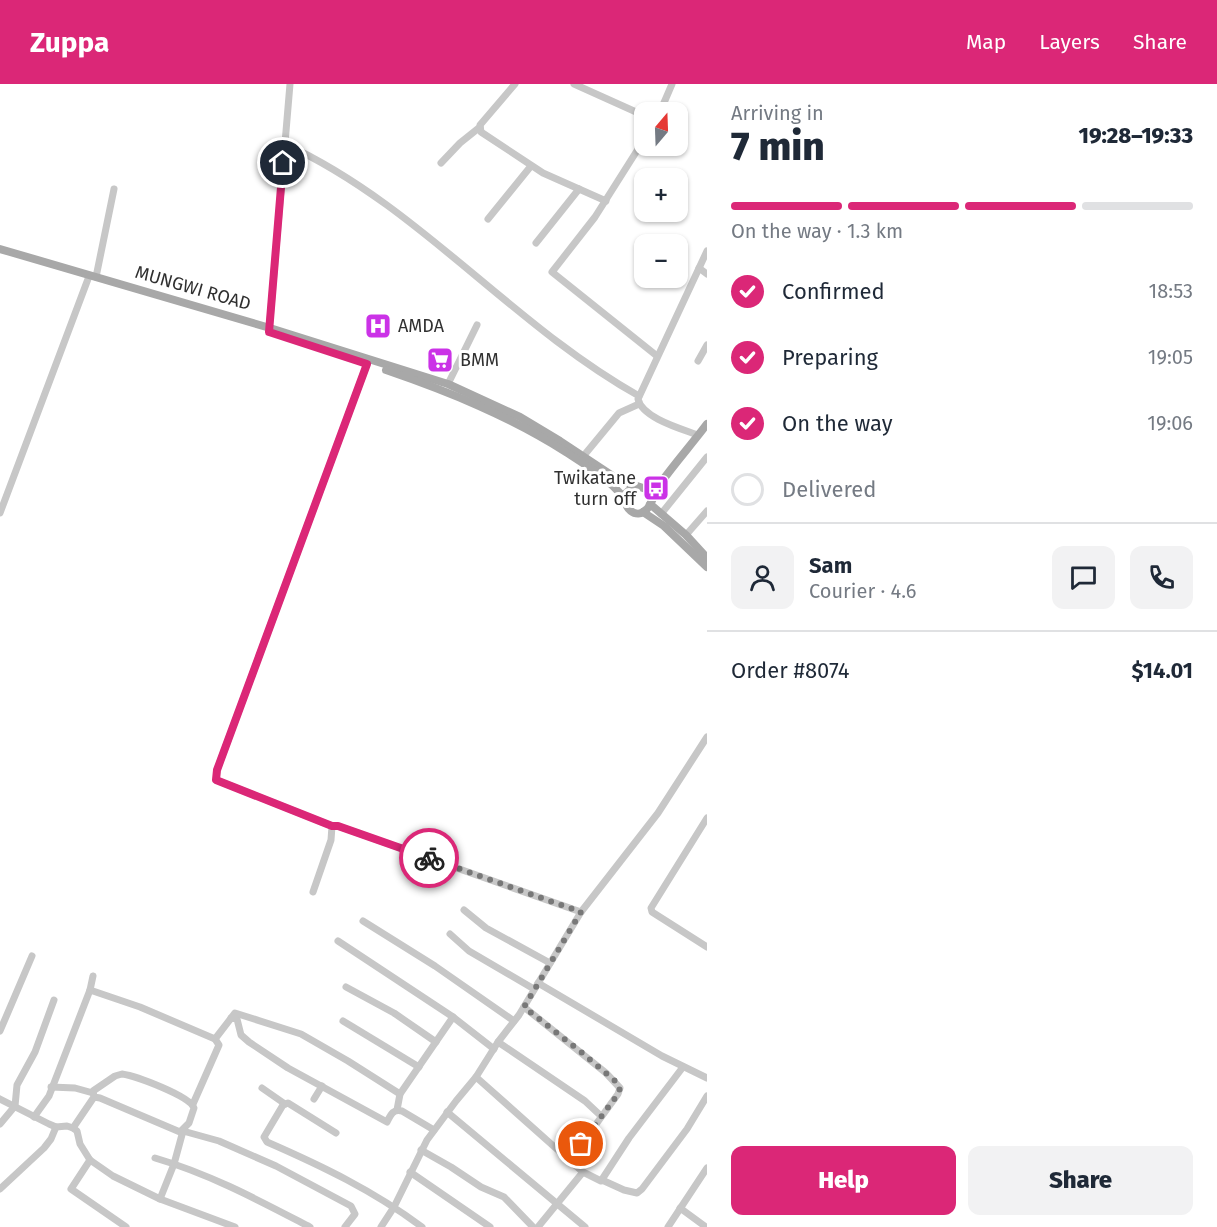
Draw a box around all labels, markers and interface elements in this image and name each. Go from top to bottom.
text: Zuppa [30,26,109,59]
text: Map [966,29,1006,55]
text: Layers [1039,29,1100,55]
text: Share [1133,29,1187,55]
text: Arriving in [731,101,824,125]
north arrow [634,102,688,156]
map controls [634,102,688,288]
text: 19:28–19:33 [1079,122,1193,149]
text: 7 min [731,124,825,170]
pin [257,137,308,188]
icon: home [266,146,299,179]
button: + [634,168,688,222]
text: On the way · 1.3 km [731,219,903,243]
button: − [634,234,688,288]
street label: MUNGWI ROAD [133,261,253,315]
icon: check [731,275,764,308]
text: Confirmed [782,278,885,305]
text: 18:53 [1149,279,1193,303]
hospital icon: AMDA [363,311,393,341]
place label: AMDA [398,315,445,337]
icon: check [731,341,764,374]
text: Preparing [782,344,878,371]
supermarket icon: BMM [425,345,455,375]
text: 19:05 [1148,345,1193,369]
place label: BMM [460,349,499,371]
icon: check [731,407,764,440]
text: On the way [782,410,893,437]
text: 19:06 [1147,411,1193,435]
place label: Twikatane turn off [554,467,638,510]
bus stop icon: Twikatane turn off [641,473,671,503]
text: Delivered [782,476,877,503]
button: person [731,546,794,609]
button: chat [1052,546,1115,609]
button: phone [1130,546,1193,609]
text: Sam [809,552,852,579]
text: Courier · 4.6 [809,579,916,603]
text: Order #8074 [731,657,849,684]
text: $14.01 [1132,657,1193,684]
courier [399,828,459,888]
icon: bike [413,842,446,875]
pin [555,1118,606,1169]
icon: bag [564,1127,597,1160]
button: Help [731,1146,956,1215]
button: Share [968,1146,1193,1215]

